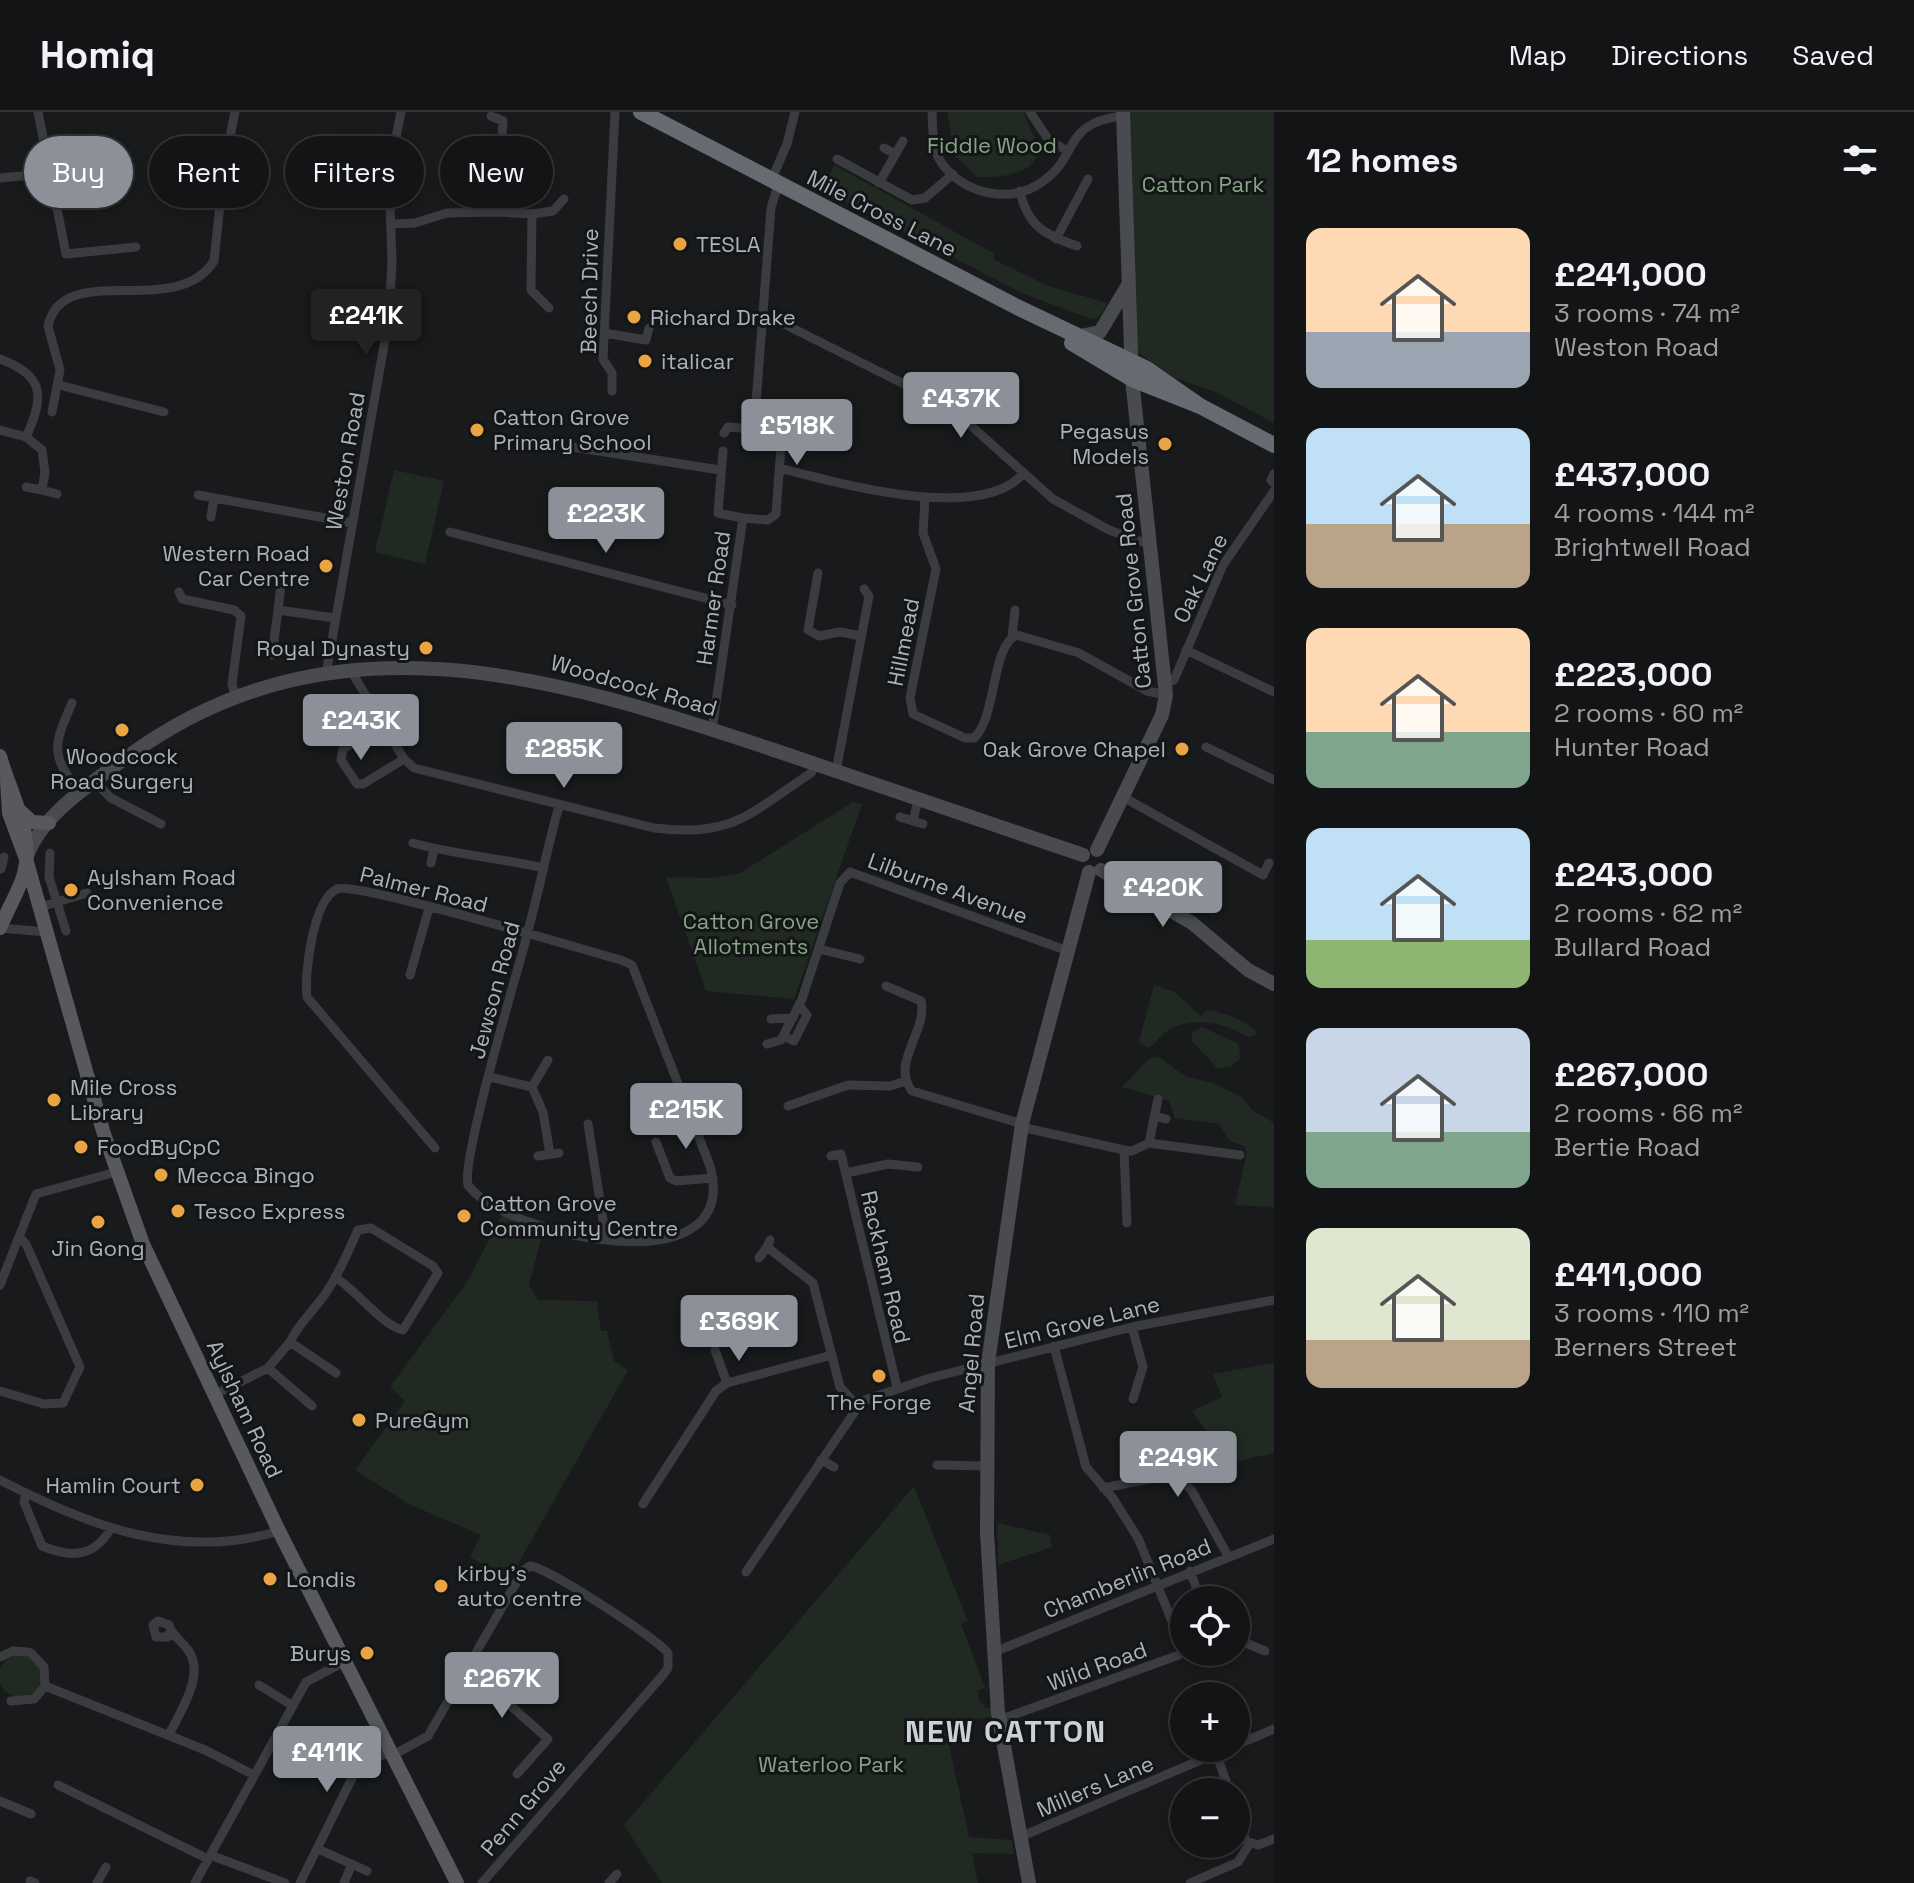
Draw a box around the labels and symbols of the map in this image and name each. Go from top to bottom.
park label: Fiddle Wood [927,131,1057,159]
street label: Mile Cross Lane [803,163,961,263]
park label: Catton Park [1142,170,1264,198]
street label: Beech Drive [574,228,604,354]
place label: TESLA [696,230,761,258]
marker: TESLA [671,235,689,253]
pin: £241K [310,289,422,357]
place label: Richard Drake [650,303,796,331]
marker: Richard Drake [625,308,643,326]
place label: italicar [661,347,734,375]
marker: italicar [636,352,654,370]
pin: £437K [905,372,1017,440]
street label: Weston Road [319,390,371,532]
pin: £518K [741,399,853,467]
place label: Catton Grove Primary School [493,403,652,456]
place label: Pegasus Models [1060,417,1149,470]
marker: Catton Grove Primary School [468,421,486,439]
marker: Pegasus Models [1156,435,1174,453]
pin: £223K [550,487,662,555]
street label: Catton Grove Road [1109,492,1157,690]
street label: Harmer Road [690,529,736,667]
street label: Oak Lane [1166,529,1234,627]
place label: Western Road Car Centre [163,539,310,592]
marker: Western Road Car Centre [317,557,335,575]
street label: Hillmead [881,596,925,688]
place label: Royal Dynasty [256,634,410,662]
marker: Royal Dynasty [417,639,435,657]
street label: Woodcock Road [548,648,720,722]
pin: £243K [305,694,417,762]
marker: Woodcock Road Surgery [113,721,131,739]
pin: £285K [508,722,620,790]
place label: Oak Grove Chapel [983,735,1166,763]
marker: Oak Grove Chapel [1173,740,1191,758]
place label: Woodcock Road Surgery [50,742,194,795]
street label: Lilburne Avenue [864,846,1032,930]
street label: Palmer Road [357,860,491,918]
pin: £420K [1107,861,1219,929]
place label: Aylsham Road Convenience [87,863,236,916]
marker: Aylsham Road Convenience [62,881,80,899]
park label: Catton Grove Allotments [683,907,819,960]
street label: Jewson Road [462,918,526,1062]
place label: Mile Cross Library [70,1073,177,1126]
pin: £215K [630,1083,742,1151]
marker: Mile Cross Library [45,1091,63,1109]
place label: FoodByCpC [97,1133,221,1161]
marker: FoodByCpC [72,1138,90,1156]
place label: Mecca Bingo [177,1161,315,1189]
marker: Mecca Bingo [152,1166,170,1184]
street label: Rackham Road [855,1188,917,1346]
place label: Catton Grove Community Centre [480,1189,678,1242]
place label: Tesco Express [194,1197,345,1225]
marker: Tesco Express [169,1202,187,1220]
marker: Catton Grove Community Centre [455,1207,473,1225]
marker: Jin Gong [89,1213,107,1231]
place label: Jin Gong [51,1234,145,1262]
street label: Elm Grove Lane [1001,1289,1163,1355]
street label: Angel Road [952,1292,990,1414]
pin: £369K [683,1295,795,1363]
street label: Aylsham Road [201,1336,289,1482]
marker: The Forge [870,1367,888,1385]
place label: The Forge [826,1388,932,1416]
place label: PureGym [375,1406,470,1434]
marker: PureGym [350,1411,368,1429]
pin: £249K [1122,1431,1234,1499]
place label: Hamlin Court [45,1471,181,1499]
marker: Hamlin Court [188,1476,206,1494]
street label: Chamberlin Road [1039,1532,1215,1624]
place label: kirby's auto centre [457,1559,582,1612]
place label: Londis [286,1565,356,1593]
marker: Londis [261,1570,279,1588]
marker: kirby's auto centre [432,1577,450,1595]
street label: Wild Road [1043,1635,1151,1697]
place label: Burys [290,1639,351,1667]
marker: Burys [358,1644,376,1662]
pin: £267K [446,1652,558,1720]
district label: NEW CATTON [905,1712,1107,1751]
pin: £411K [271,1726,383,1794]
street label: Millers Lane [1032,1749,1158,1823]
park label: Waterloo Park [758,1750,904,1778]
street label: Penn Grove [474,1753,572,1861]

